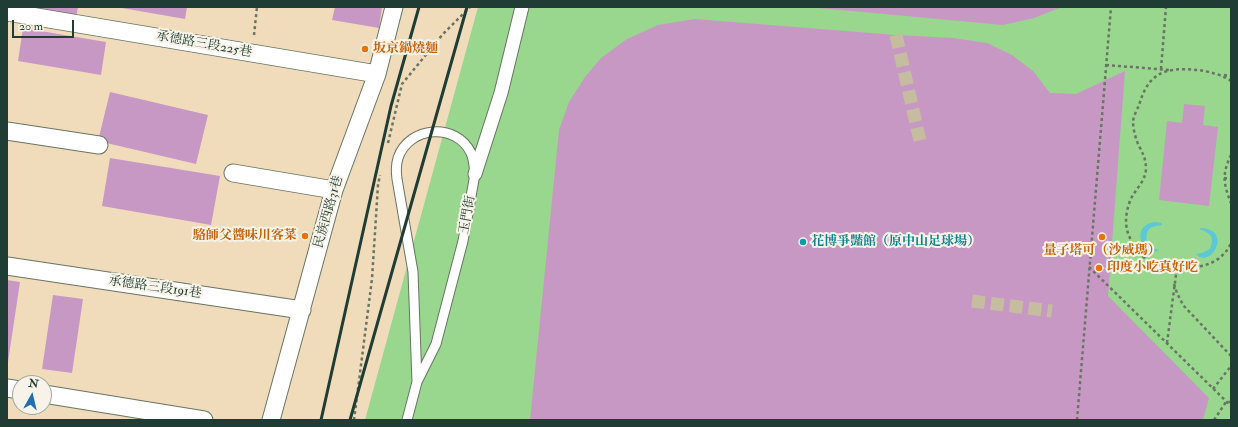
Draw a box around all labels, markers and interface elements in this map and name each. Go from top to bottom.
scale bar [14,12,76,38]
text: 20 m [19,19,43,34]
street label: 承德路三段225巷 [155,29,253,61]
place label: 坂京鍋燒麵 [373,41,438,57]
marker: 坂京鍋燒麵 [360,44,370,54]
street label: 民族西路31巷 [311,174,347,250]
street label: 玉門街 [457,194,479,236]
place label: 駱師父醬味川客菜 [193,228,297,244]
marker: 駱師父醬味川客菜 [300,231,310,241]
marker: 量子塔可（沙威瑪） [1097,232,1107,242]
place label: 花博爭豔館（原中山足球場） [811,234,980,250]
marker: 花博爭豔館（原中山足球場） [798,237,808,247]
place label: 量子塔可（沙威瑪） [1044,243,1160,259]
place label: 印度小吃真好吃 [1107,260,1198,276]
marker: 印度小吃真好吃 [1094,263,1104,273]
street label: 承德路三段191巷 [107,274,203,302]
north arrow [12,375,52,415]
text: N [28,376,39,391]

